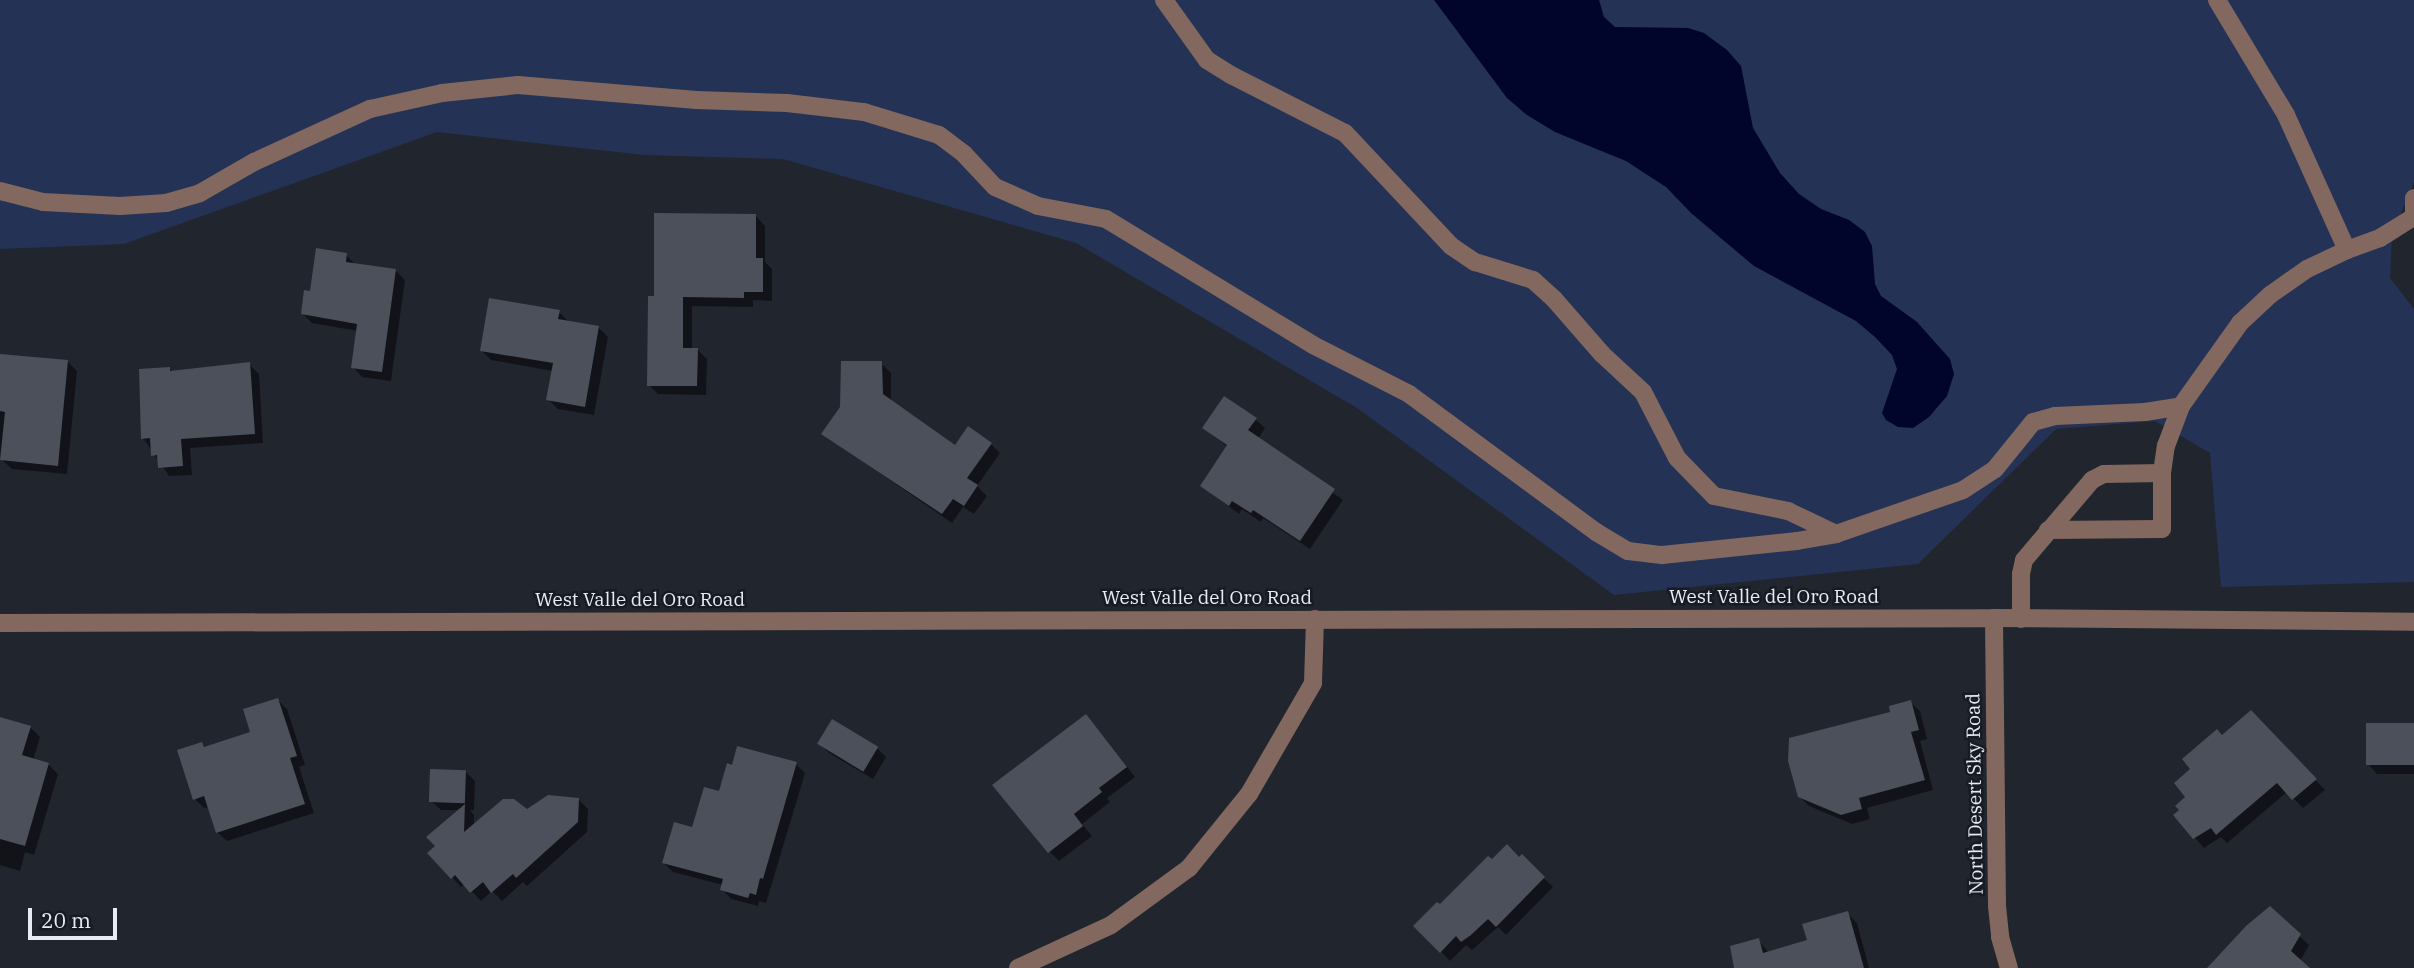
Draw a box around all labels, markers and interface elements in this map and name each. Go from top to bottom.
street label: West Valle del Oro Road [1669,586,1879,608]
street label: West Valle del Oro Road [1102,587,1312,609]
street label: West Valle del Oro Road [535,589,745,611]
street label: North Desert Sky Road [1962,693,1988,895]
scale bar [32,894,121,938]
text: 20 m [41,906,91,934]

